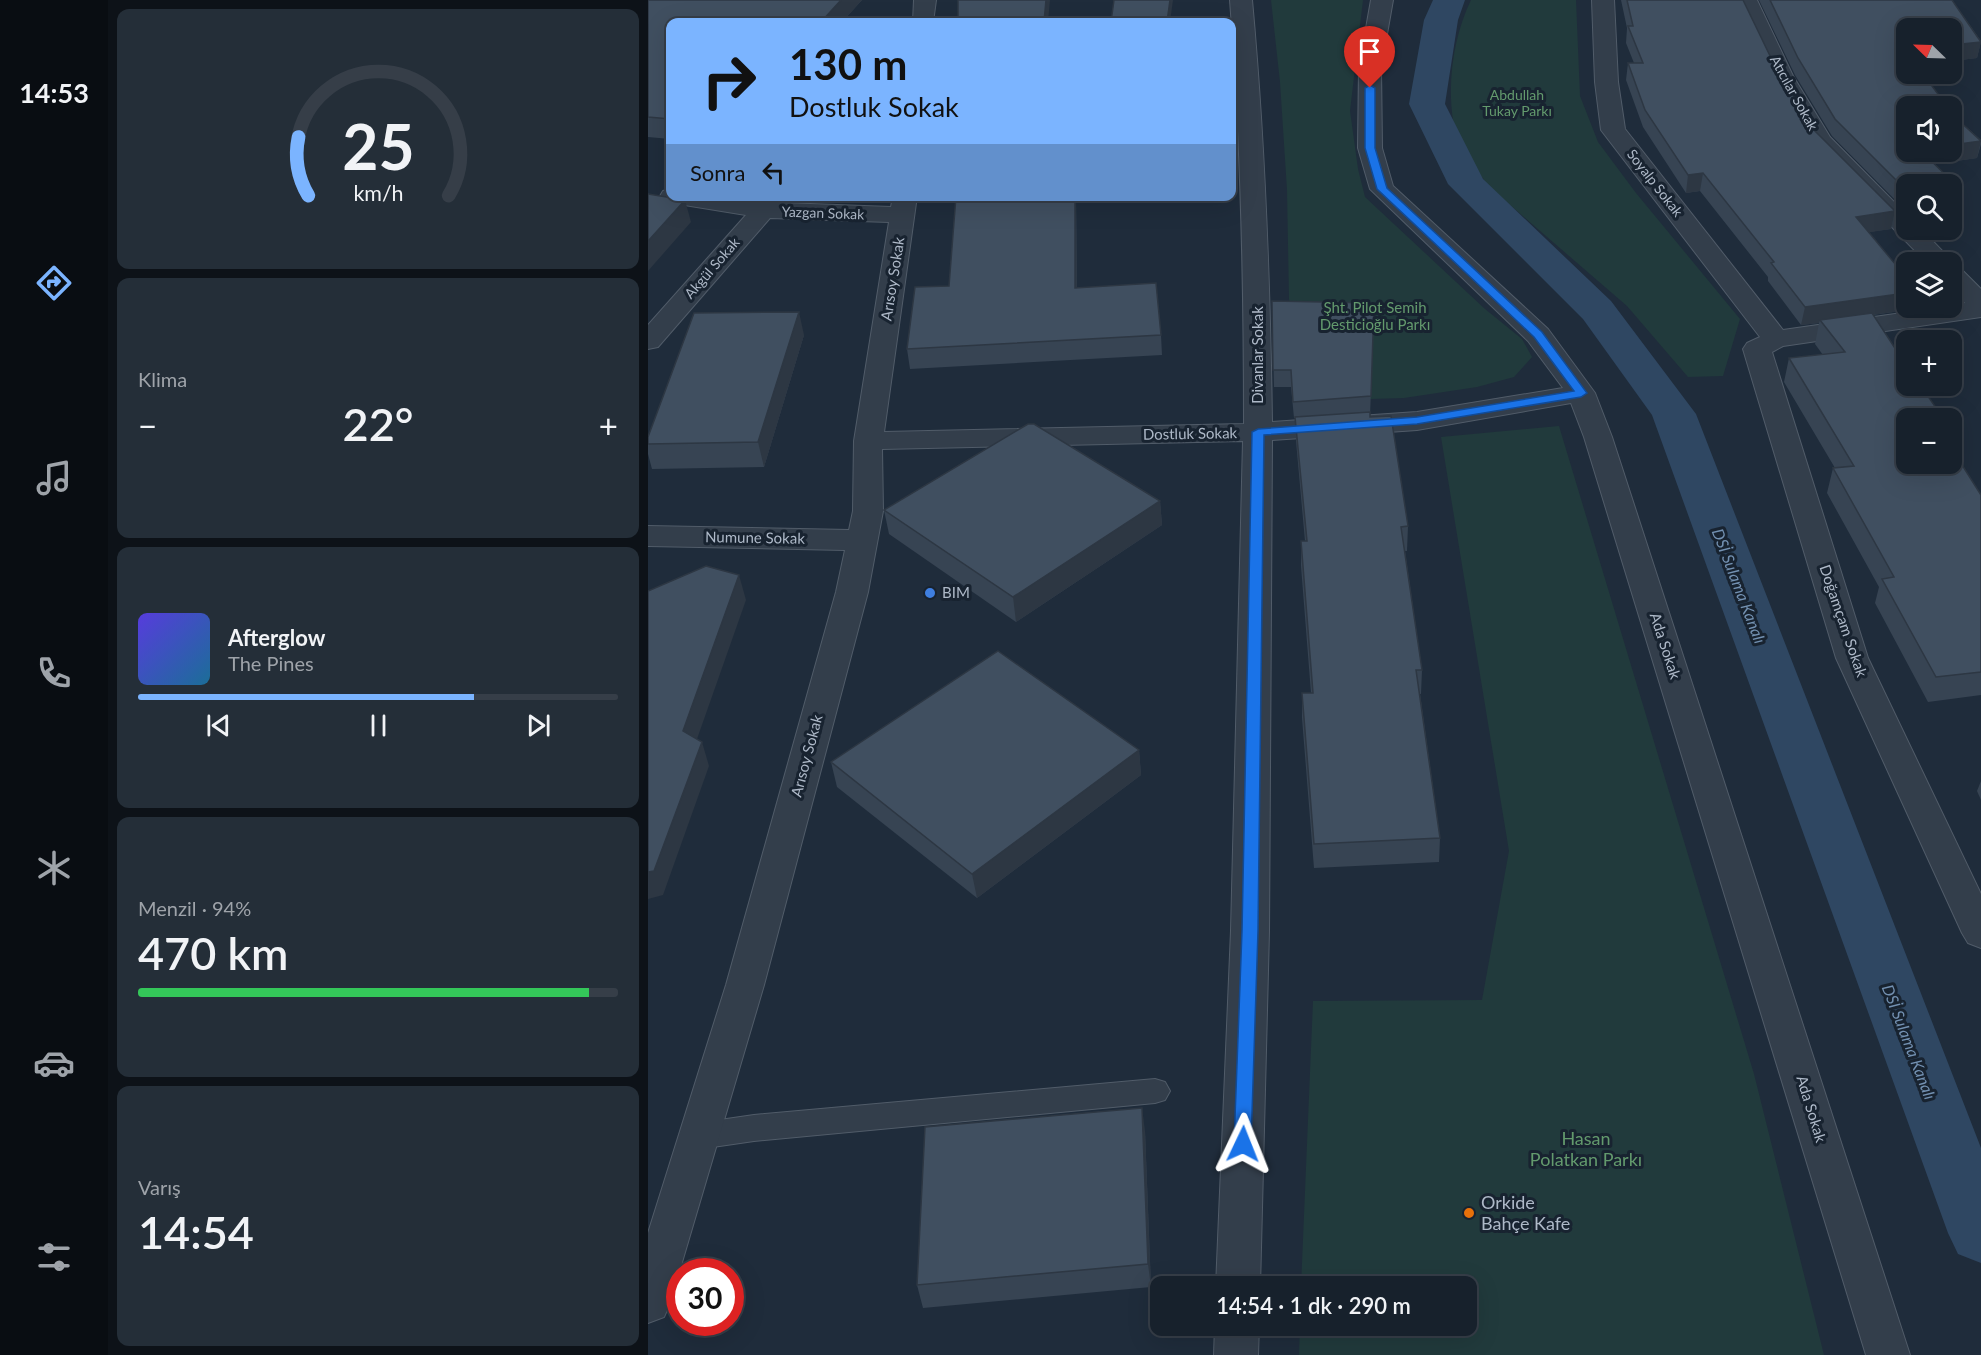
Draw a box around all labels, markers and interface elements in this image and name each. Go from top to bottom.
north arrow [1896,18,1962,84]
map controls [1896,18,1962,474]
pin [1344,26,1395,88]
icon: arrive [1353,35,1386,68]
text: 130 m [789,39,907,89]
icon: right [690,42,768,120]
street label: Atıcılar Sokak [1767,52,1822,134]
text: 14:53 [19,76,89,109]
park label: Abdullah Tukay Parkı [1482,86,1552,119]
text: Dostluk Sokak [789,90,959,123]
button: sound [1896,96,1962,162]
text: 25 [342,108,414,183]
street label: Soyalp Sokak [1624,146,1687,220]
icon: left [757,156,790,189]
text: Sonra [690,159,745,186]
button: search [1896,174,1962,240]
text: km/h [353,180,403,206]
street label: Yazgan Sokak [781,203,866,222]
street label: Akgül Sokak [681,233,743,302]
street label: Arısoy Sokak [877,235,908,322]
button: layers [1896,252,1962,318]
icon: directions [33,262,75,304]
park label: Şht. Pilot Semih Desticioğlu Parkı [1320,298,1430,333]
street label: Divanlar Sokak [1248,306,1266,404]
button: + [1896,330,1962,396]
text: Klima [138,367,187,391]
text: 22° [343,397,413,451]
text: − [138,405,157,445]
text: + [599,405,618,445]
button: − [1896,408,1962,474]
street label: Dostluk Sokak [1143,423,1238,443]
icon: music [33,457,75,499]
water label: DSİ Sulama Kanalı [1709,526,1770,646]
street label: Numune Sokak [705,527,805,547]
street label: Doğamçam Sokak [1816,562,1872,679]
place label: BIM [942,583,970,601]
marker: BIM [923,586,937,600]
street label: Ada Sokak [1647,610,1685,682]
text: Afterglow [228,624,325,651]
text: The Pines [228,651,314,675]
icon: phone [33,652,75,694]
icon: previous [202,709,235,742]
icon: pause [362,709,395,742]
icon: next [522,709,555,742]
street label: Arısoy Sokak [786,712,826,799]
icon: climate [33,847,75,889]
text: Menzil · 94% [138,896,251,920]
text: 470 km [138,926,288,980]
water label: DSİ Sulama Kanalı [1879,982,1940,1102]
icon: car [33,1042,75,1084]
street label: Ada Sokak [1793,1073,1831,1145]
position arrow [1211,1112,1275,1176]
park label: Hasan Polatkan Parkı [1530,1127,1642,1170]
text: Varış [138,1175,181,1199]
place label: Orkide Bahçe Kafe [1481,1191,1570,1234]
text: 14:54 [138,1205,254,1259]
marker: Orkide Bahçe Kafe [1462,1206,1476,1220]
icon: filters [33,1236,75,1278]
speed limit sign: 30 [666,1258,744,1336]
text: 14:54 · 1 dk · 290 m [1216,1292,1411,1319]

